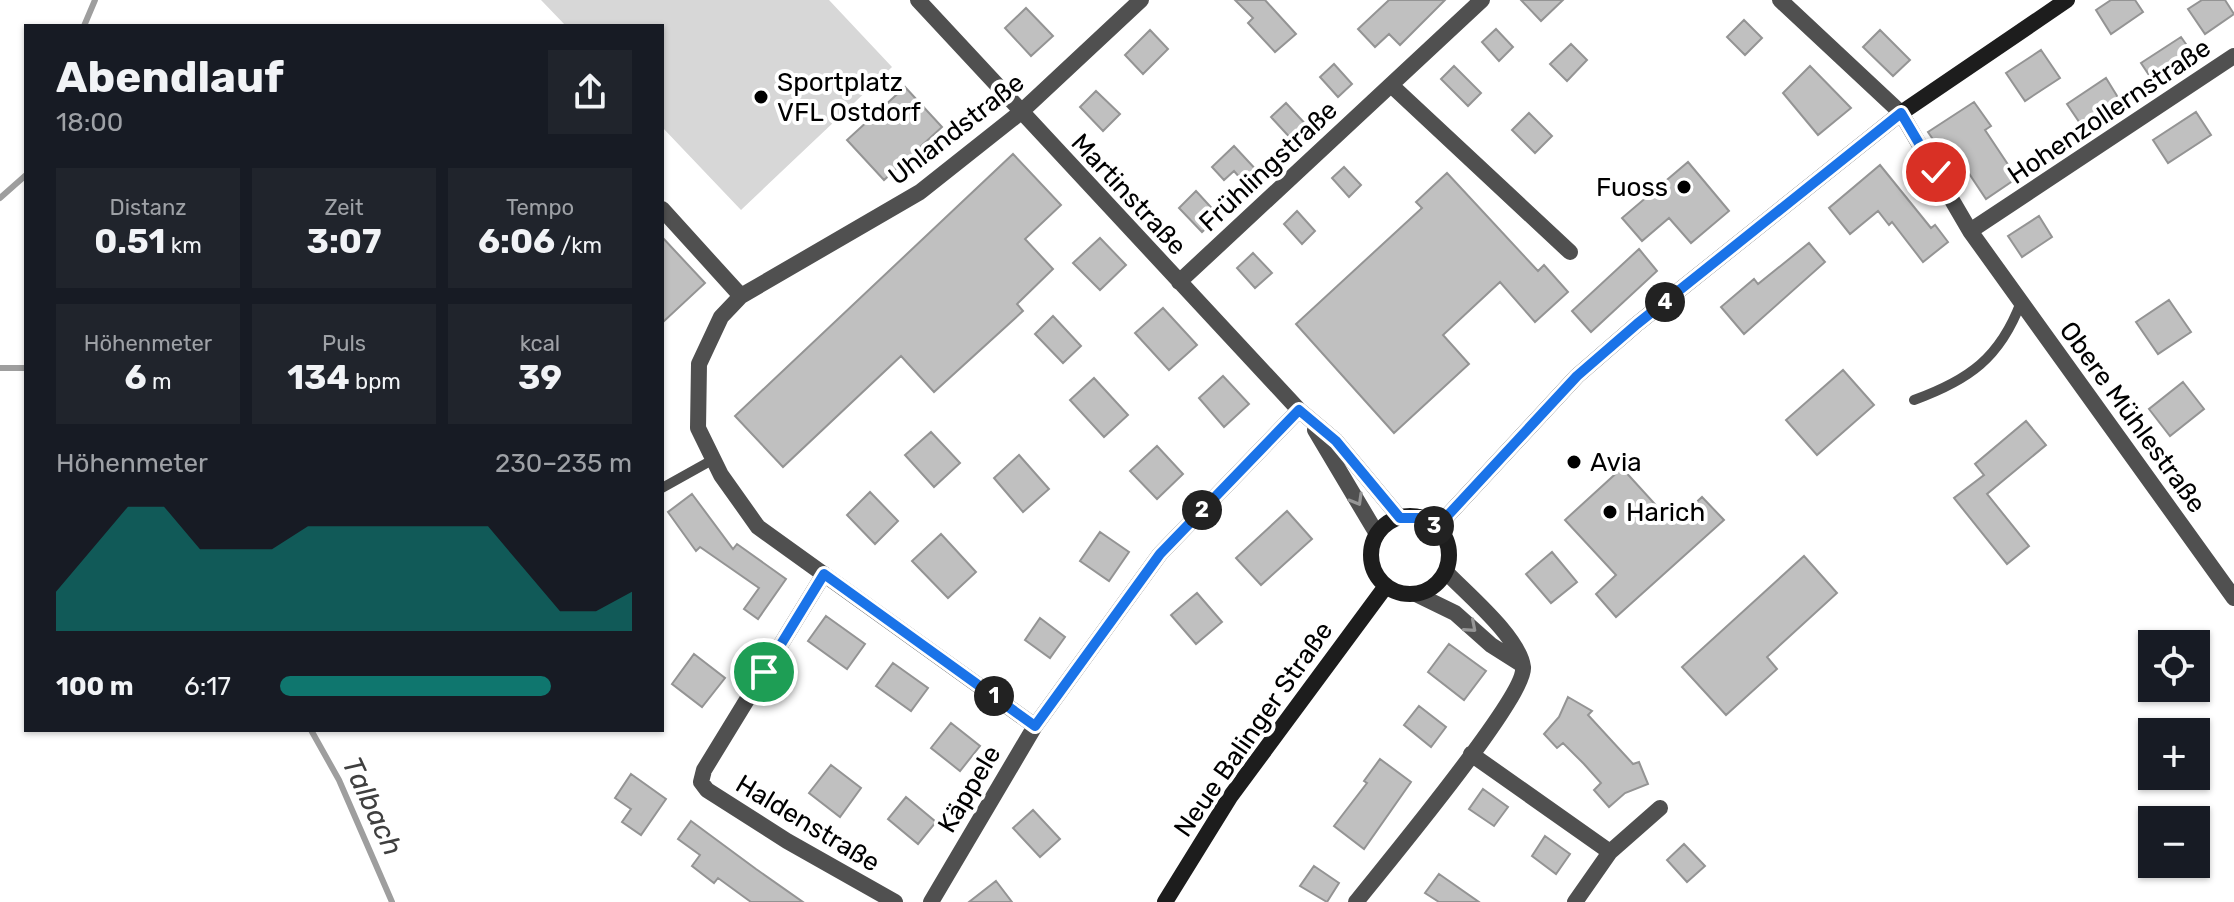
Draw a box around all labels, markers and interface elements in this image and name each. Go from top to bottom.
street label: Hohenzollernstraße [2002,32,2217,191]
button: share [548,50,632,134]
text: Abendlauf [56,51,284,103]
place label: Sportplatz VFL Ostdorf [777,67,921,128]
street label: Uhlandstraße [882,67,1030,192]
marker: Sportplatz VFL Ostdorf [752,88,770,106]
street label: Frühlingstraße [1193,95,1344,238]
text: 18:00 [56,107,123,138]
street label: Martinstraße [1065,127,1193,261]
pin [1902,138,1970,206]
icon: check [1914,150,1958,194]
place label: Fuoss [1596,172,1668,203]
marker: Fuoss [1675,178,1693,196]
text: Distanz [110,194,186,221]
text: Zeit [324,194,364,221]
text: Tempo [506,194,574,221]
text: 0.51 [94,221,165,262]
text: 3:07 [307,221,381,262]
text: 6:06 [478,221,555,262]
text: km [165,232,202,259]
text: /km [555,232,602,259]
pin: 4 [1645,282,1685,322]
text: 4 [1657,288,1673,315]
street label: Obere Mühlestraße [2053,316,2212,519]
text: Höhenmeter [84,330,212,357]
text: Puls [322,330,366,357]
text: kcal [520,330,560,357]
text: 6 [124,357,147,398]
text: 134 [287,357,350,398]
text: 39 [518,357,562,398]
text: m [147,368,172,395]
text: bpm [350,368,401,395]
place label: Avia [1590,447,1642,478]
text: Höhenmeter [56,448,208,479]
text: 230–235 m [495,448,632,479]
marker: Avia [1565,453,1583,471]
pin: 2 [1182,490,1222,530]
one-way arrow [1347,491,1363,506]
text: 2 [1195,496,1209,523]
place label: Harich [1626,497,1705,528]
marker: Harich [1601,503,1619,521]
pin: 3 [1414,506,1454,546]
text: 3 [1427,512,1441,539]
street label: Neue Balinger Straße [1168,616,1339,843]
one-way arrow [1462,617,1477,632]
map controls [2138,630,2210,878]
button: locate [2138,630,2210,702]
pin [730,638,798,706]
icon: arrive [742,650,786,694]
text: 100 m [56,671,134,702]
text: 6:17 [184,671,231,702]
pin: 1 [974,676,1014,716]
text: 1 [989,682,999,709]
button: + [2138,718,2210,790]
street label: Käppele [931,740,1007,838]
water label: Talbach [335,752,410,861]
street label: Haldenstraße [730,768,885,879]
button: − [2138,806,2210,878]

